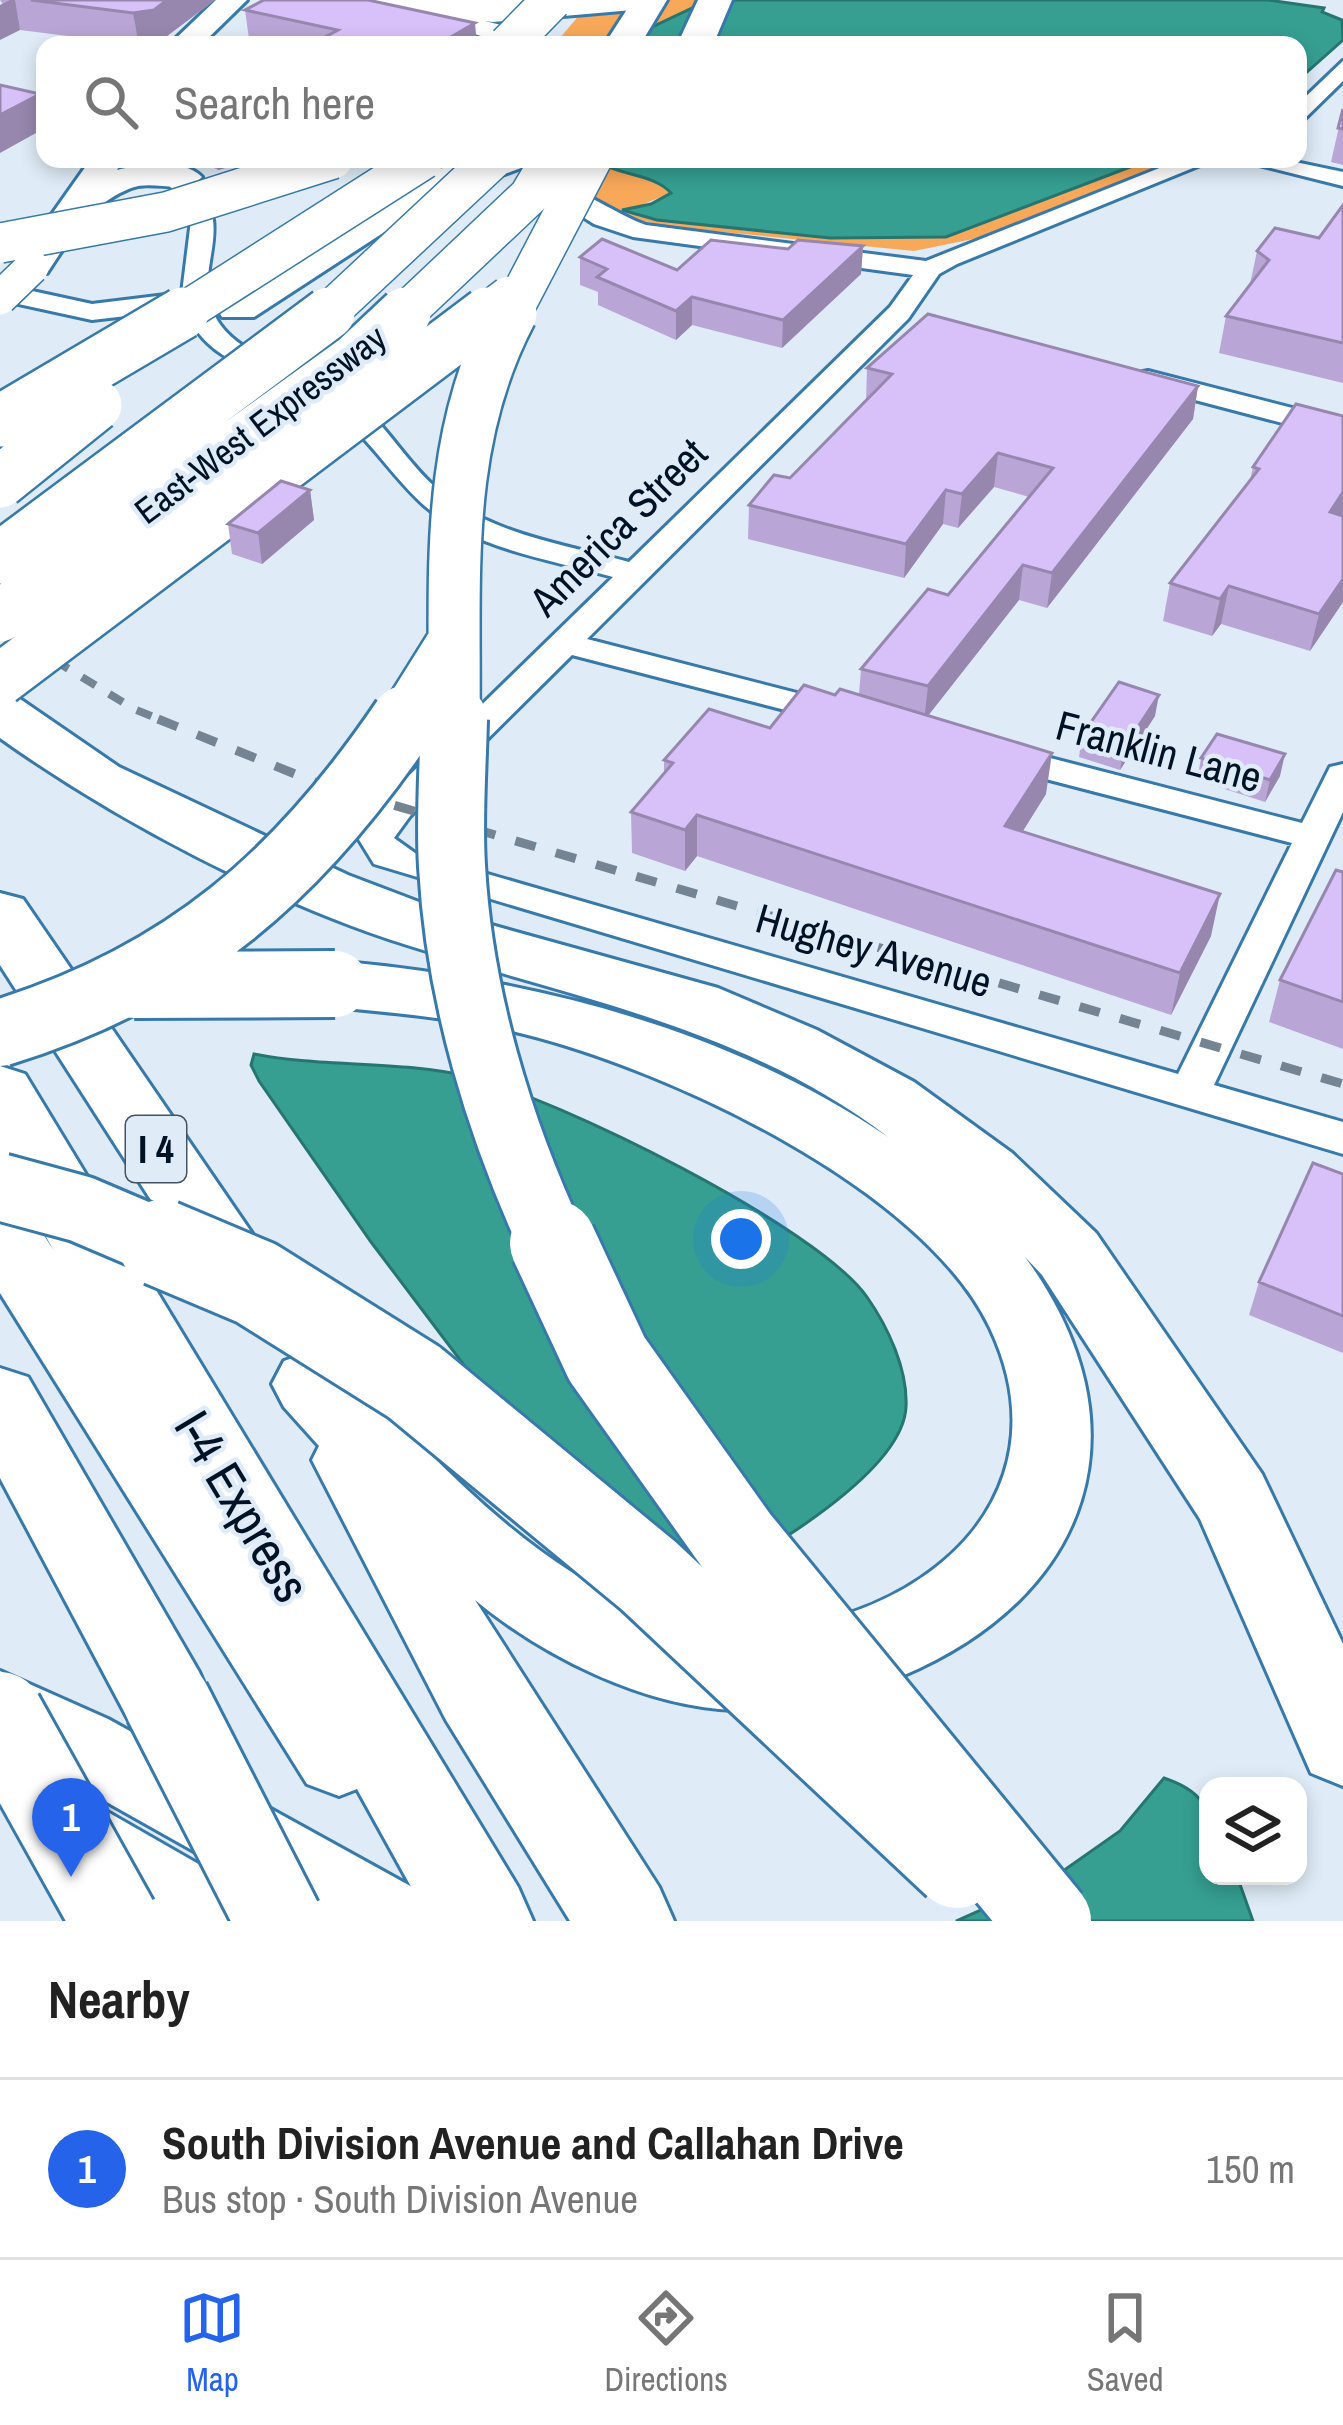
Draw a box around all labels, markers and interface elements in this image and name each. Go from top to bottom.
search box [36,36,1307,168]
icon: search [78,69,144,135]
text: Search here [174,72,375,133]
street label: East-West Expressway [125,314,396,534]
street label: America Street [516,426,719,629]
street label: Franklin Lane [1050,697,1268,805]
street label: Hughey Avenue [750,890,998,1010]
road number: I 4 [126,1116,186,1182]
your location [711,1209,771,1269]
street label: I-4 Express [159,1398,327,1614]
map controls [1199,1777,1307,1885]
button: layers [1199,1777,1307,1885]
pin: 1 [32,1778,110,1877]
text: Nearby [48,1965,190,2034]
text: South Division Avenue and Callahan Drive [162,2112,904,2173]
text: 1 [78,2143,96,2195]
text: 150 m [1206,2143,1295,2195]
text: Bus stop · South Division Avenue [162,2173,638,2225]
tab: Map [179,2285,245,2401]
tab: Directions [604,2285,728,2401]
tab: Saved [1087,2285,1163,2401]

